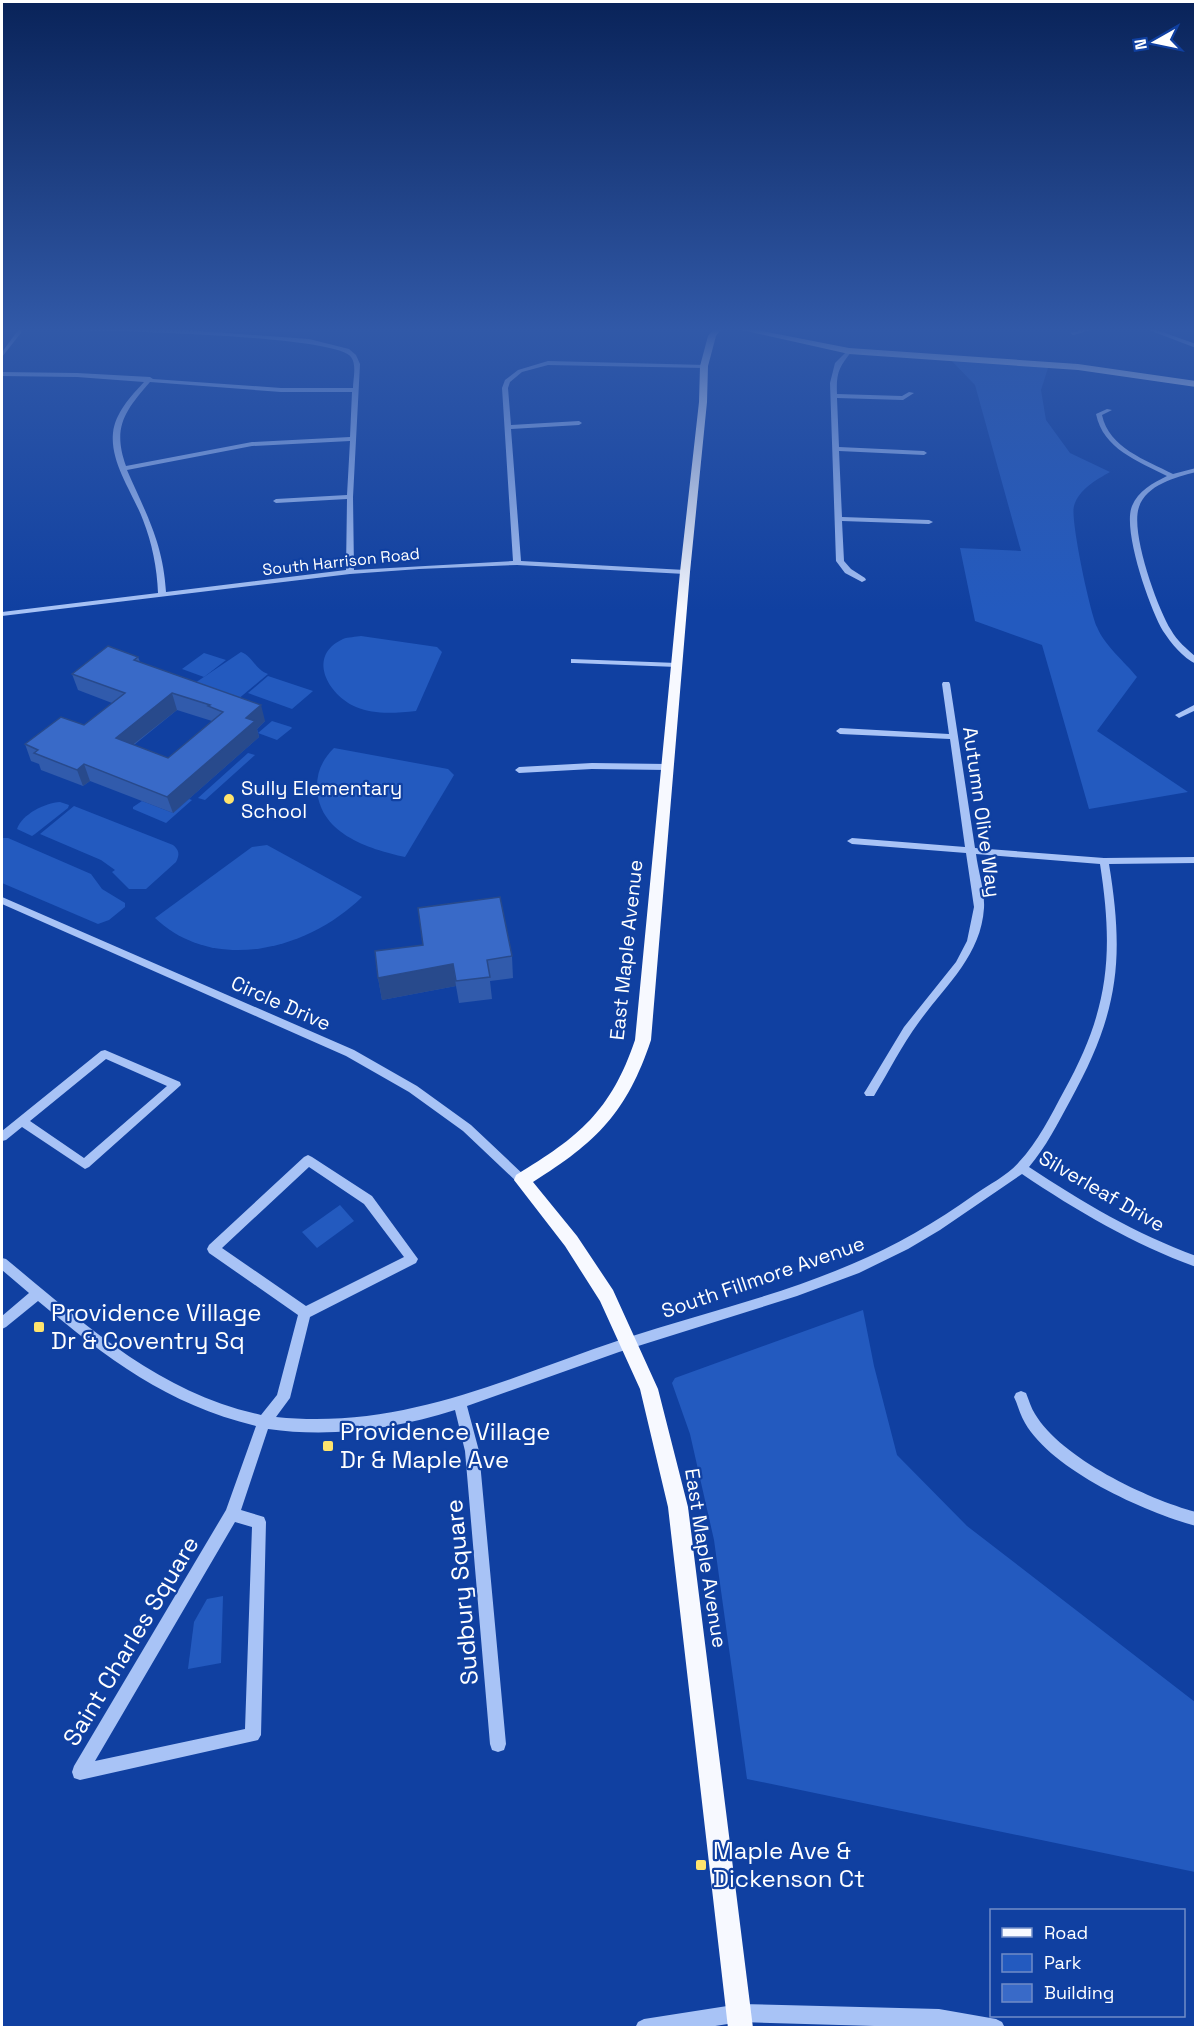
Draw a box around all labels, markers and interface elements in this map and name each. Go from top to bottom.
north arrow [1125,12,1185,72]
text: N [1129,37,1152,51]
street label: South Harrison Road [261,543,421,580]
street label: Autumn Olive Way [957,725,1007,899]
place label: Sully Elementary School [241,775,402,824]
marker: Sully Elementary School [222,792,236,806]
street label: East Maple Avenue [604,859,648,1041]
street label: Circle Drive [227,969,335,1037]
street label: Silverleaf Drive [1034,1144,1170,1238]
street label: South Fillmore Avenue [658,1230,868,1324]
place label: Providence Village Dr & Coventry Sq [51,1297,262,1356]
marker: Providence Village Dr & Coventry Sq [32,1320,46,1334]
place label: Providence Village Dr & Maple Ave [340,1416,551,1475]
marker: Providence Village Dr & Maple Ave [321,1439,335,1453]
street label: East Maple Avenue [679,1466,733,1650]
street label: Sudbury Square [438,1498,485,1686]
street label: Saint Charles Square [56,1530,205,1751]
place label: Maple Ave & Dickenson Ct [713,1835,865,1894]
marker: Maple Ave & Dickenson Ct [694,1858,708,1872]
legend [990,1909,1185,2017]
text: Road [1044,1921,1088,1944]
text: Park [1044,1951,1082,1974]
text: Building [1044,1981,1114,2004]

